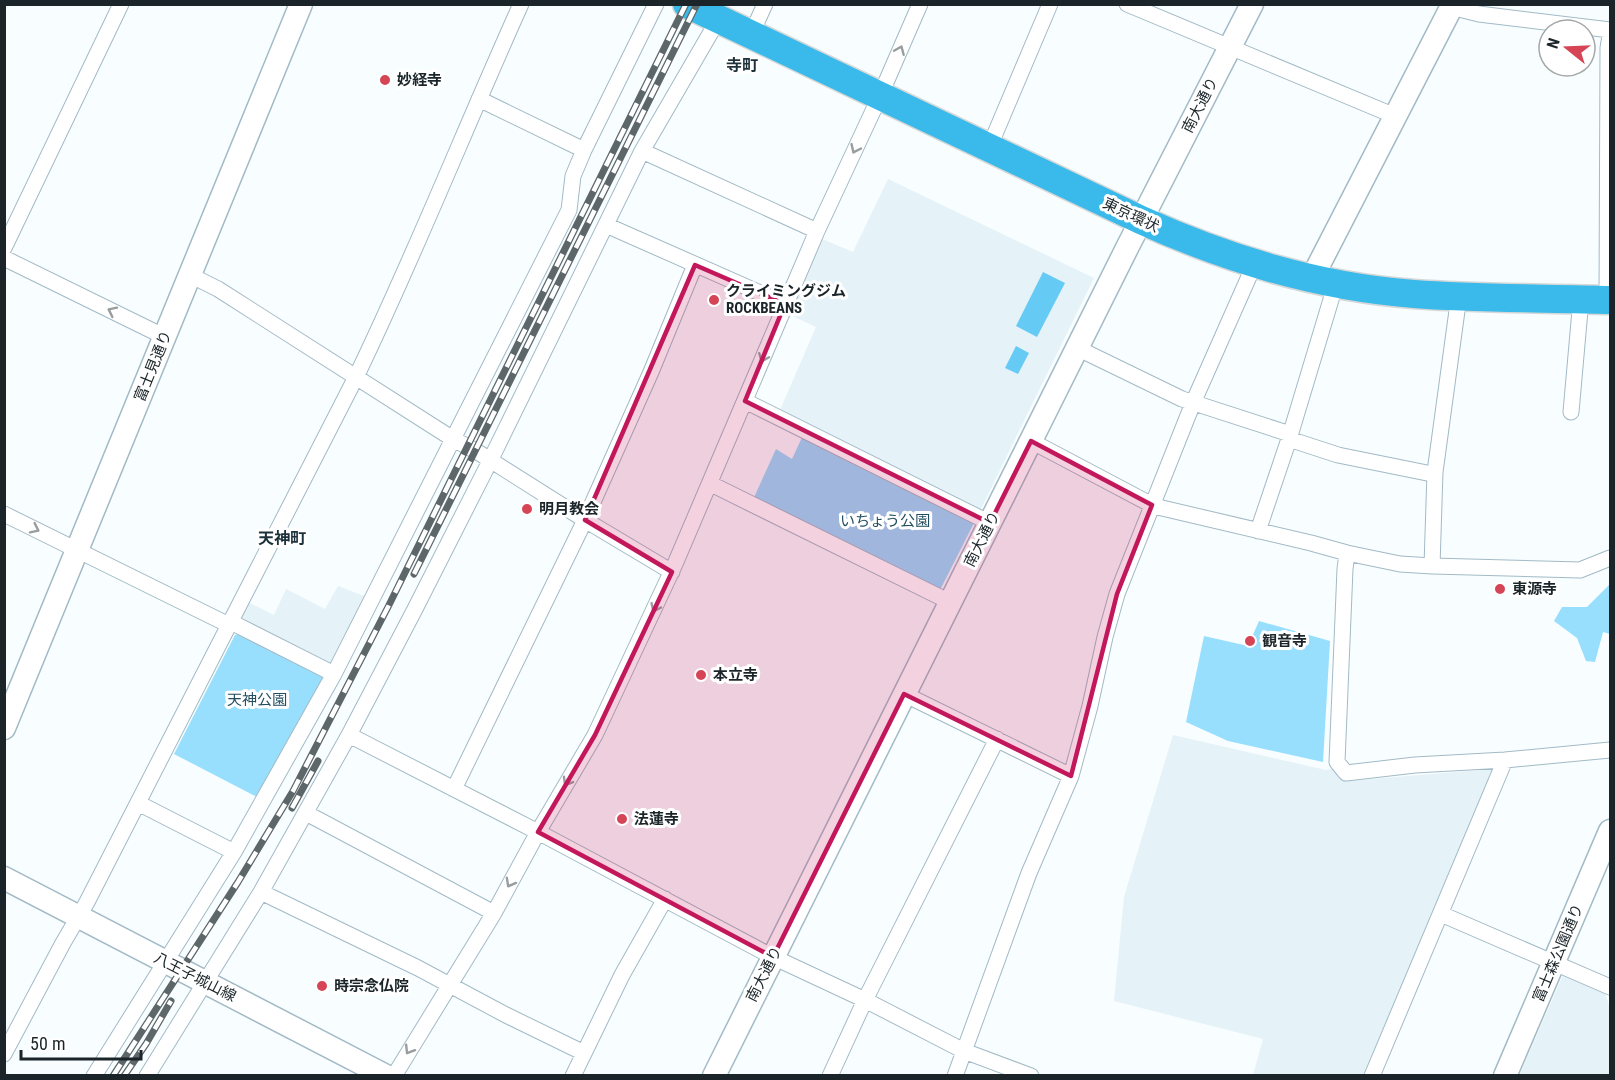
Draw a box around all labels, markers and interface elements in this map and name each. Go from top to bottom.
north arrow [1537,18,1597,78]
text: N [1543,36,1564,51]
one-way arrow [893,46,905,57]
district label: 寺町 [726,56,758,75]
place label: 妙経寺 [397,71,442,89]
marker: 妙経寺 [378,73,392,87]
street label: 南大通り [1178,74,1222,136]
one-way arrow [851,142,863,153]
street label: 東京環状 [1100,194,1162,236]
place label: クライミングジム ROCKBEANS [726,282,846,317]
marker: クライミングジム ROCKBEANS [707,293,721,307]
one-way arrow [108,307,119,319]
street label: 富士見通り [131,328,175,404]
one-way arrow [758,352,770,363]
place label: 明月教会 [539,500,599,518]
marker: 明月教会 [520,502,534,516]
street label: 南大通り [960,508,1004,570]
park label: いちょう公園 [840,512,930,530]
one-way arrow [29,522,40,534]
district label: 天神町 [258,529,306,548]
place label: 東源寺 [1512,580,1557,598]
marker: 東源寺 [1493,582,1507,596]
one-way arrow [650,602,662,613]
place label: 観音寺 [1262,632,1307,650]
marker: 観音寺 [1243,634,1257,648]
place label: 本立寺 [713,666,758,684]
marker: 本立寺 [694,668,708,682]
park label: 天神公園 [227,691,287,709]
one-way arrow [563,776,575,786]
place label: 法蓮寺 [634,810,679,828]
marker: 法蓮寺 [615,812,629,826]
one-way arrow [506,877,517,887]
street label: 富士森公園通り [1529,901,1587,1005]
street label: 南大通り [742,943,786,1005]
street label: 八王子城山線 [151,949,239,1005]
place label: 時宗念仏院 [334,977,409,995]
marker: 時宗念仏院 [315,979,329,993]
scale bar [21,1023,141,1061]
text: 50 m [30,1033,65,1054]
one-way arrow [405,1043,416,1054]

